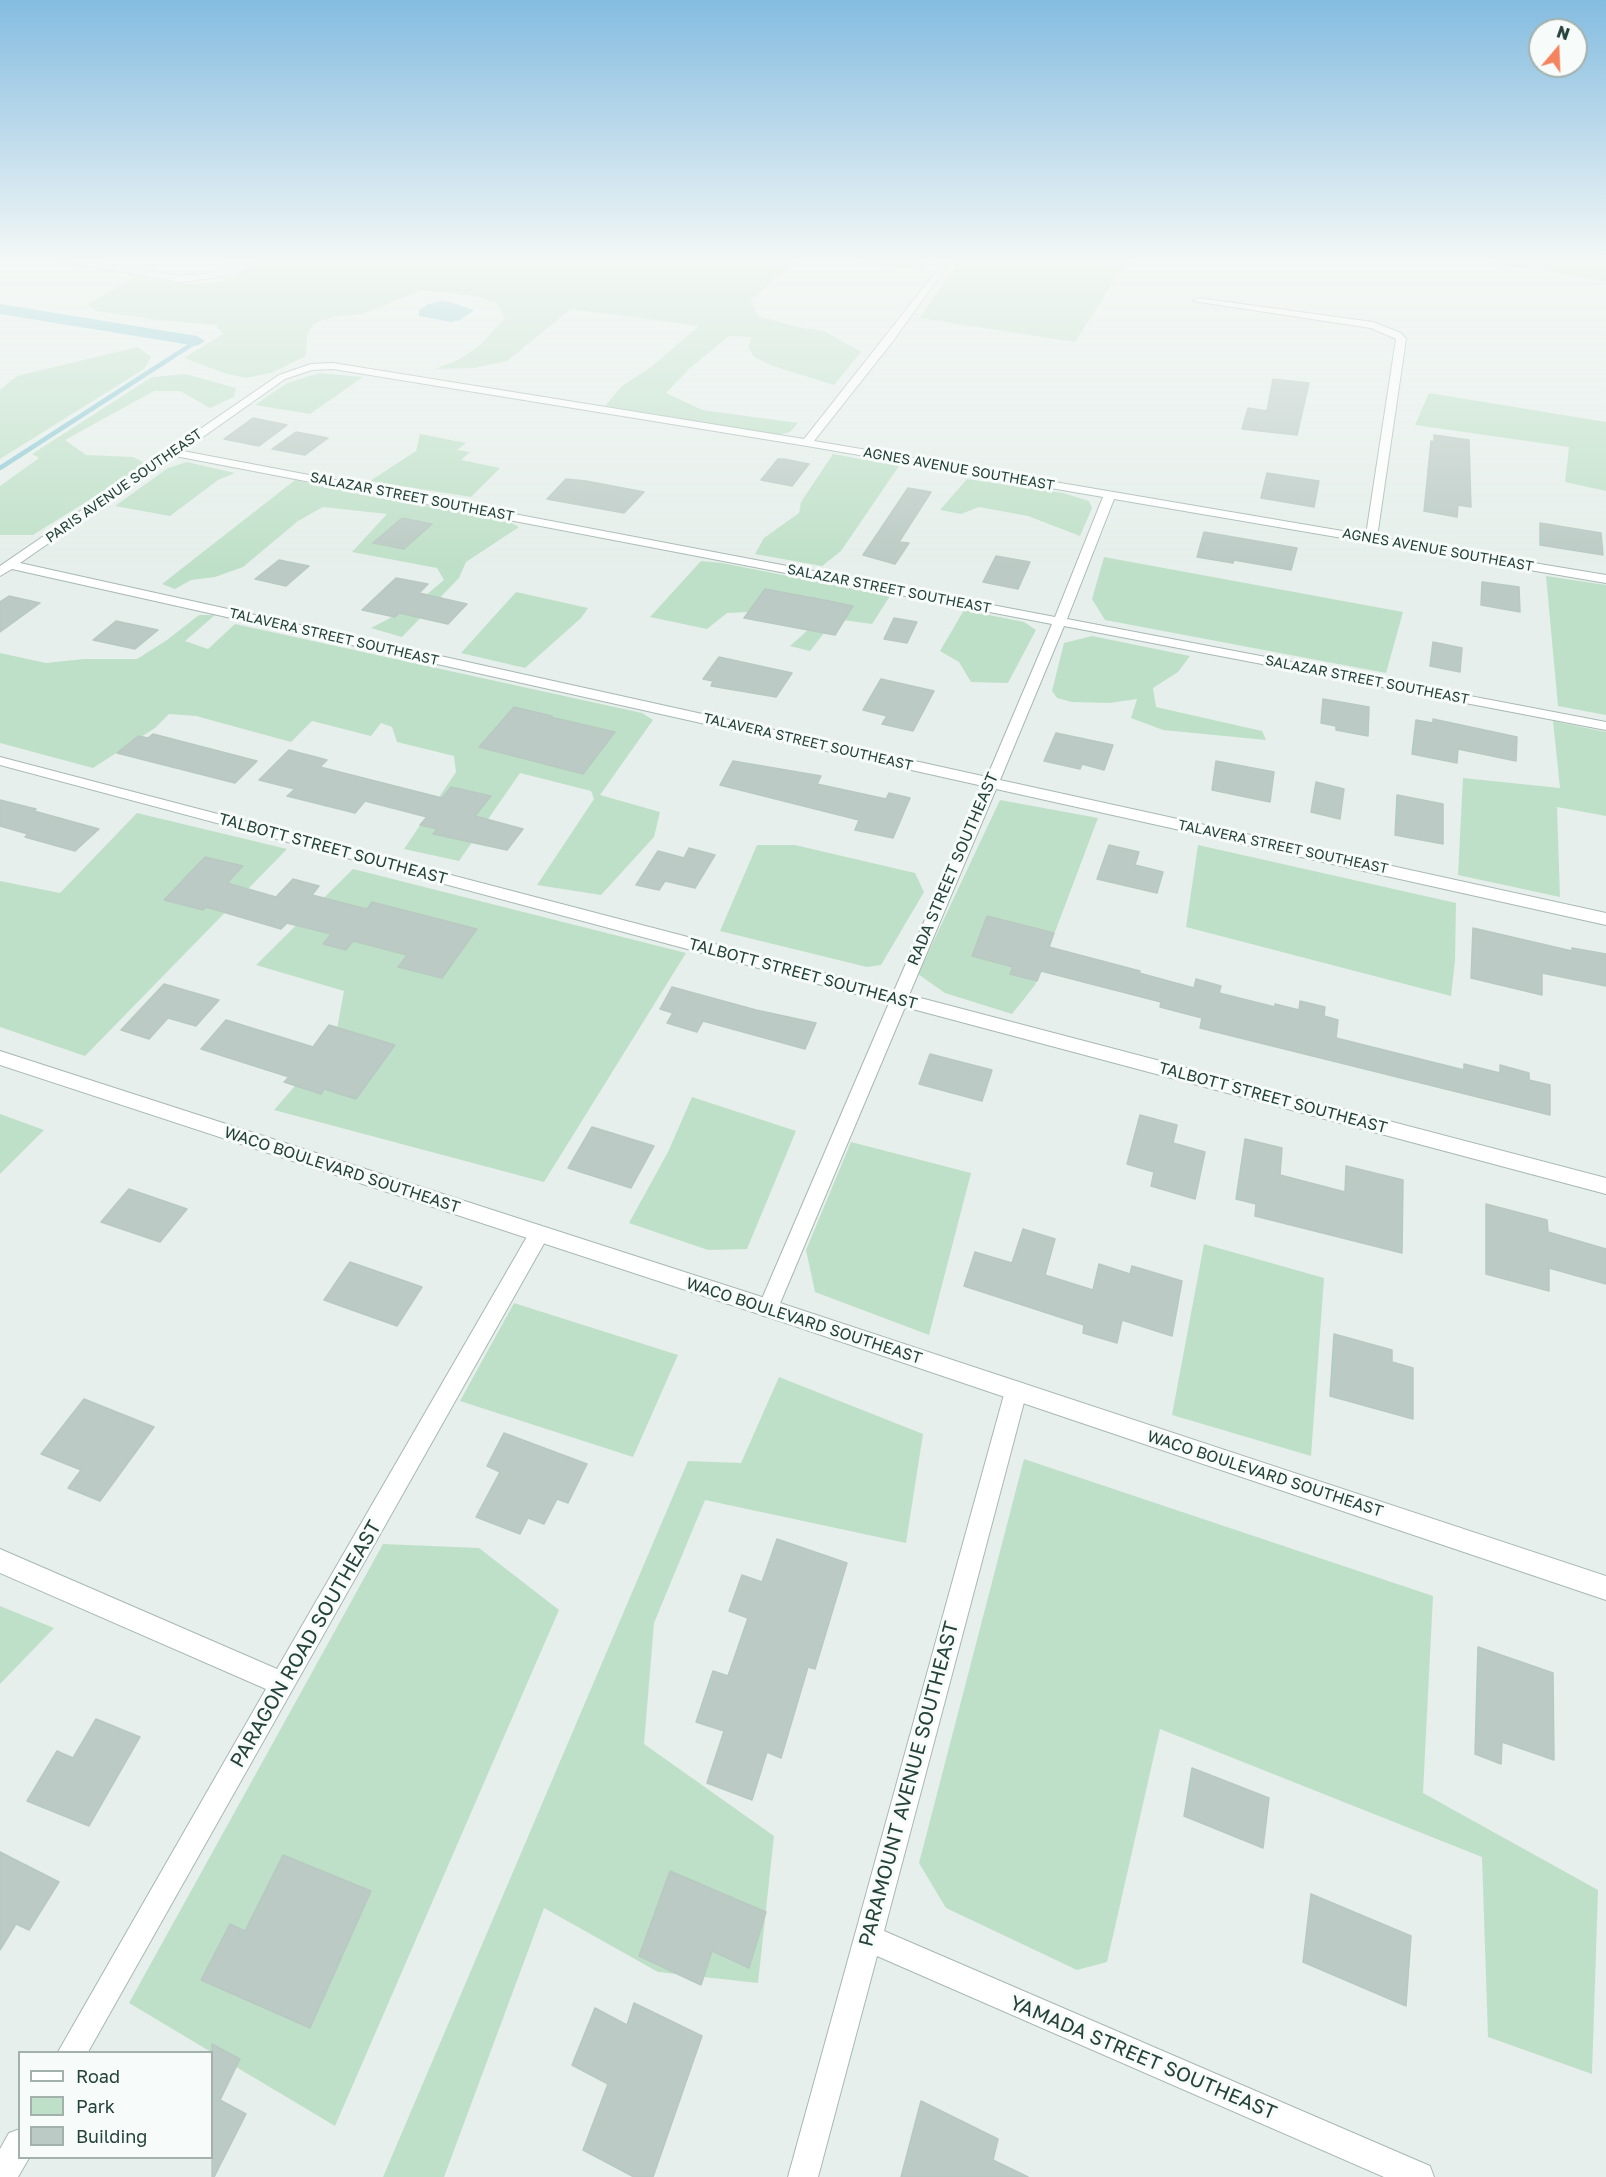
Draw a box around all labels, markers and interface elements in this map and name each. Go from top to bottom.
north arrow [1528,18,1588,78]
text: N [1554,21,1572,44]
street label: PARIS AVENUE SOUTHEAST [43,426,205,546]
street label: AGNES AVENUE SOUTHEAST [862,444,1056,494]
street label: SALAZAR STREET SOUTHEAST [309,469,515,525]
street label: AGNES AVENUE SOUTHEAST [1341,525,1535,575]
street label: SALAZAR STREET SOUTHEAST [786,561,992,617]
street label: TALAVERA STREET SOUTHEAST [228,605,440,669]
street label: SALAZAR STREET SOUTHEAST [1264,652,1470,708]
street label: TALAVERA STREET SOUTHEAST [702,710,914,774]
street label: RADA STREET SOUTHEAST [904,770,1002,968]
street label: TALBOTT STREET SOUTHEAST [217,809,449,889]
street label: TALAVERA STREET SOUTHEAST [1176,817,1390,877]
street label: TALBOTT STREET SOUTHEAST [687,934,919,1014]
street label: TALBOTT STREET SOUTHEAST [1157,1058,1389,1138]
street label: WACO BOULEVARD SOUTHEAST [222,1123,462,1217]
street label: WACO BOULEVARD SOUTHEAST [684,1274,924,1368]
street label: WACO BOULEVARD SOUTHEAST [1145,1427,1385,1521]
street label: PARAGON ROAD SOUTHEAST [225,1516,387,1772]
street label: PARAMOUNT AVENUE SOUTHEAST [854,1619,964,1949]
street label: YAMADA STREET SOUTHEAST [1006,1991,1280,2125]
legend [18,2051,213,2159]
text: Road [76,2065,120,2087]
text: Park [76,2095,115,2117]
text: Building [76,2125,147,2147]

